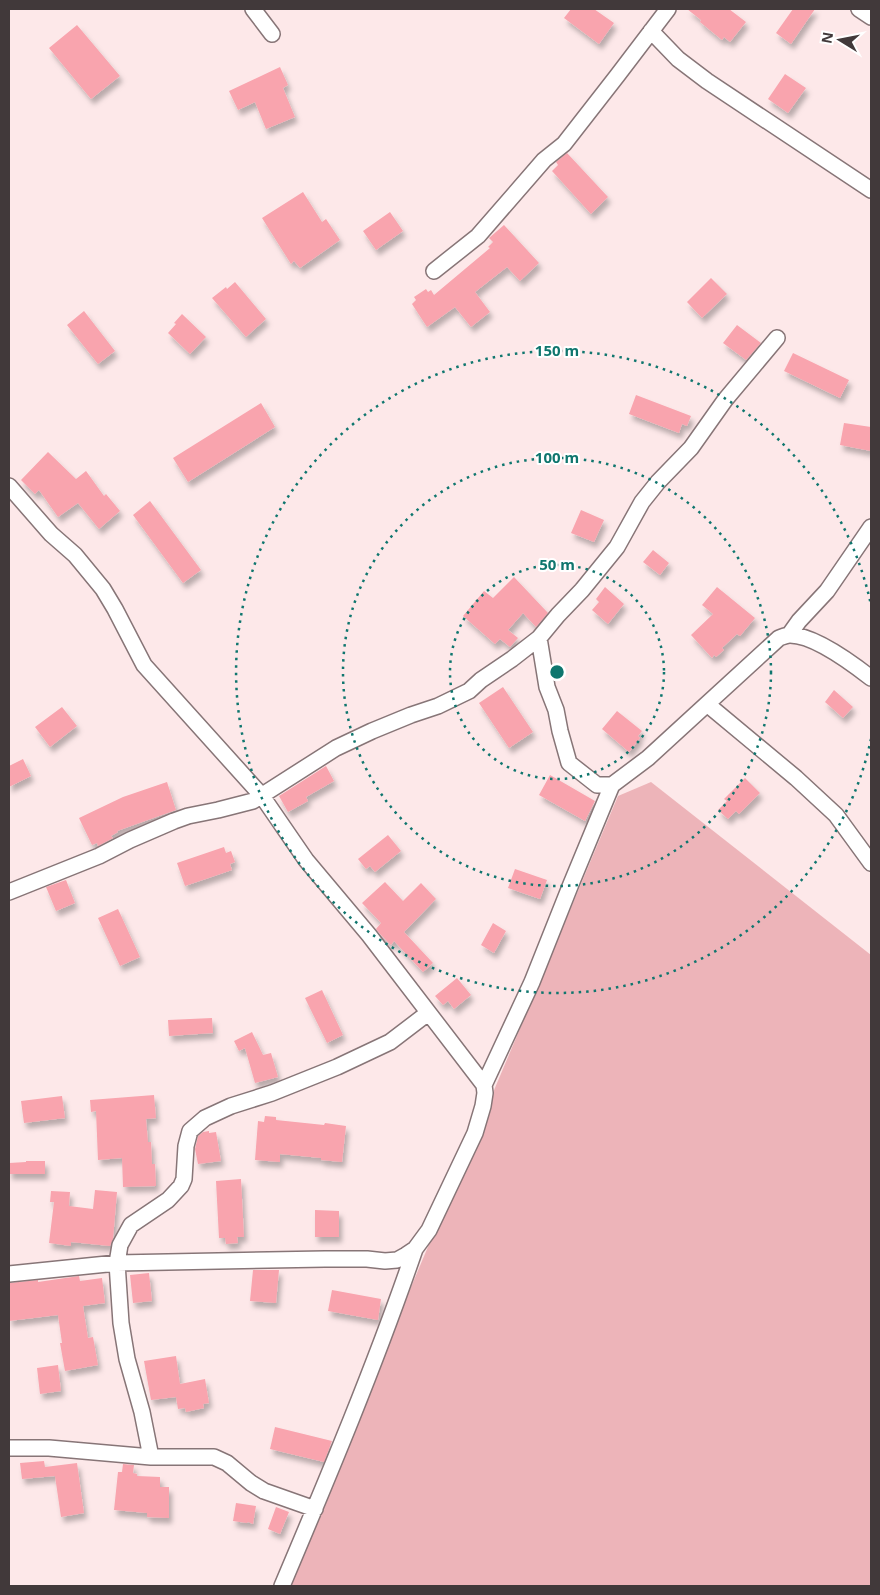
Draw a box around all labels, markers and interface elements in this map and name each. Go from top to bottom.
north arrow [815,15,865,65]
text: N [816,30,837,45]
text: 150 m [535,340,579,360]
text: 100 m [535,447,579,467]
text: 50 m [539,554,575,574]
centre of rings [548,663,566,681]

